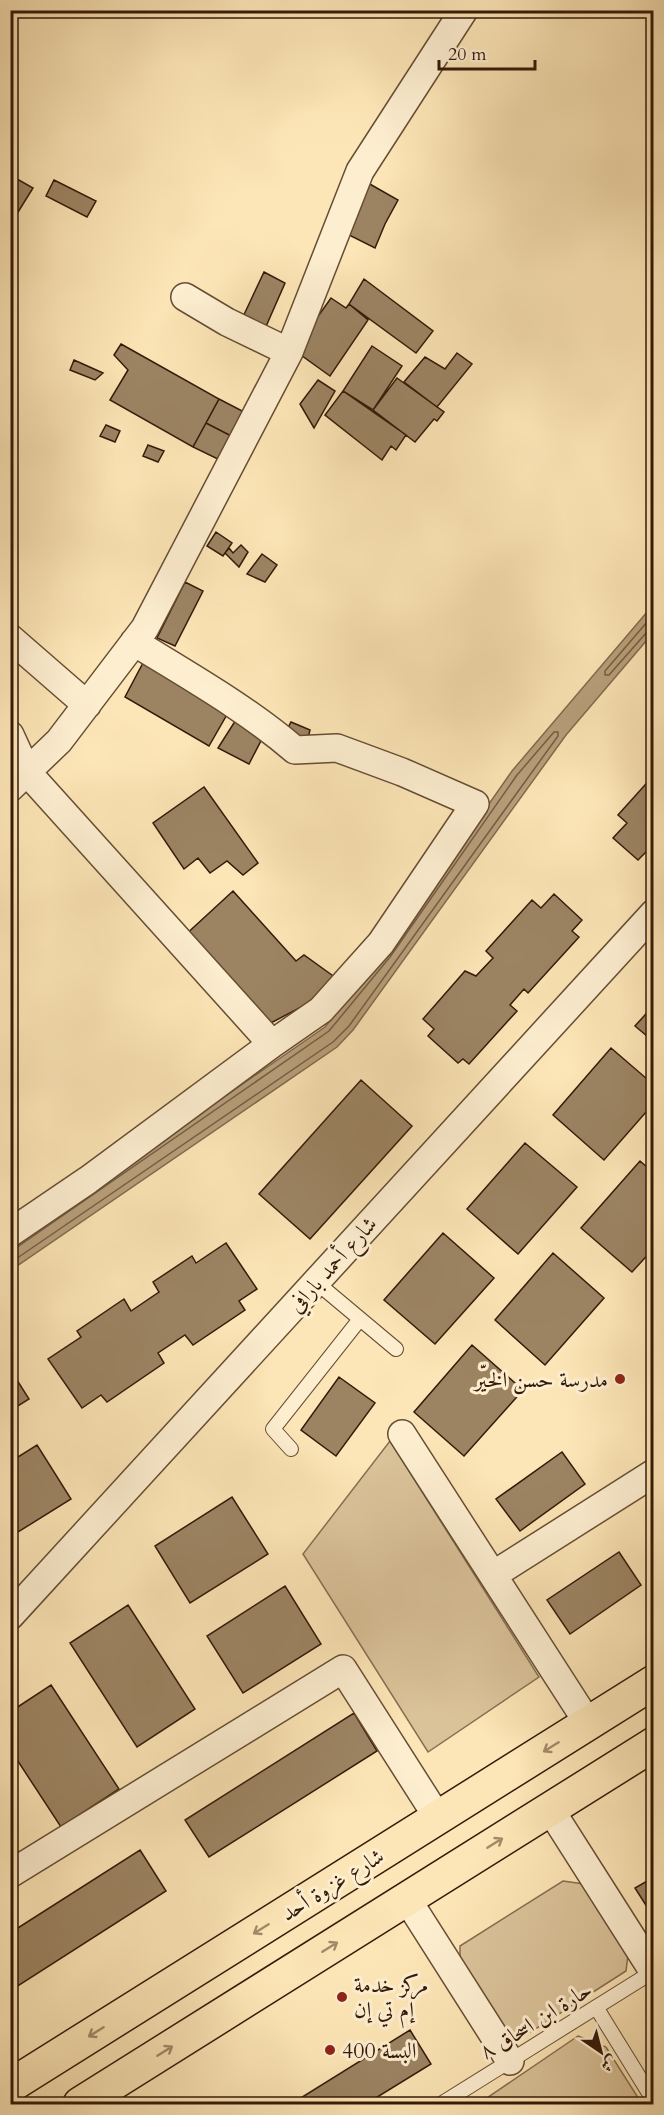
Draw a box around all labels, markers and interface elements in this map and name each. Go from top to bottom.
scale bar [439,33,535,71]
text: 20 m [448,42,487,67]
street label: شارع أحمد بارافي [281,1209,386,1321]
place label: مدرسة حسن الخيّر [472,1364,608,1395]
marker: مدرسة حسن الخيّر [613,1372,627,1386]
one-way arrow [543,1741,560,1753]
one-way arrow [486,1837,503,1849]
street label: شارع غزوة أحد [275,1840,392,1931]
one-way arrow [253,1923,270,1935]
one-way arrow [321,1941,338,1953]
place label: مركز خدمة إم تي إن [354,1970,428,2029]
street label: حارة ابن اسحاق ٨ [475,1975,598,2067]
marker: مركز خدمة إم تي إن [335,1990,349,2004]
north arrow [571,2022,631,2082]
one-way arrow [88,2027,105,2039]
place label: البسة 400 [342,2036,417,2066]
marker: البسة 400 [323,2043,337,2057]
one-way arrow [156,2045,173,2057]
text: ش [596,2050,622,2077]

